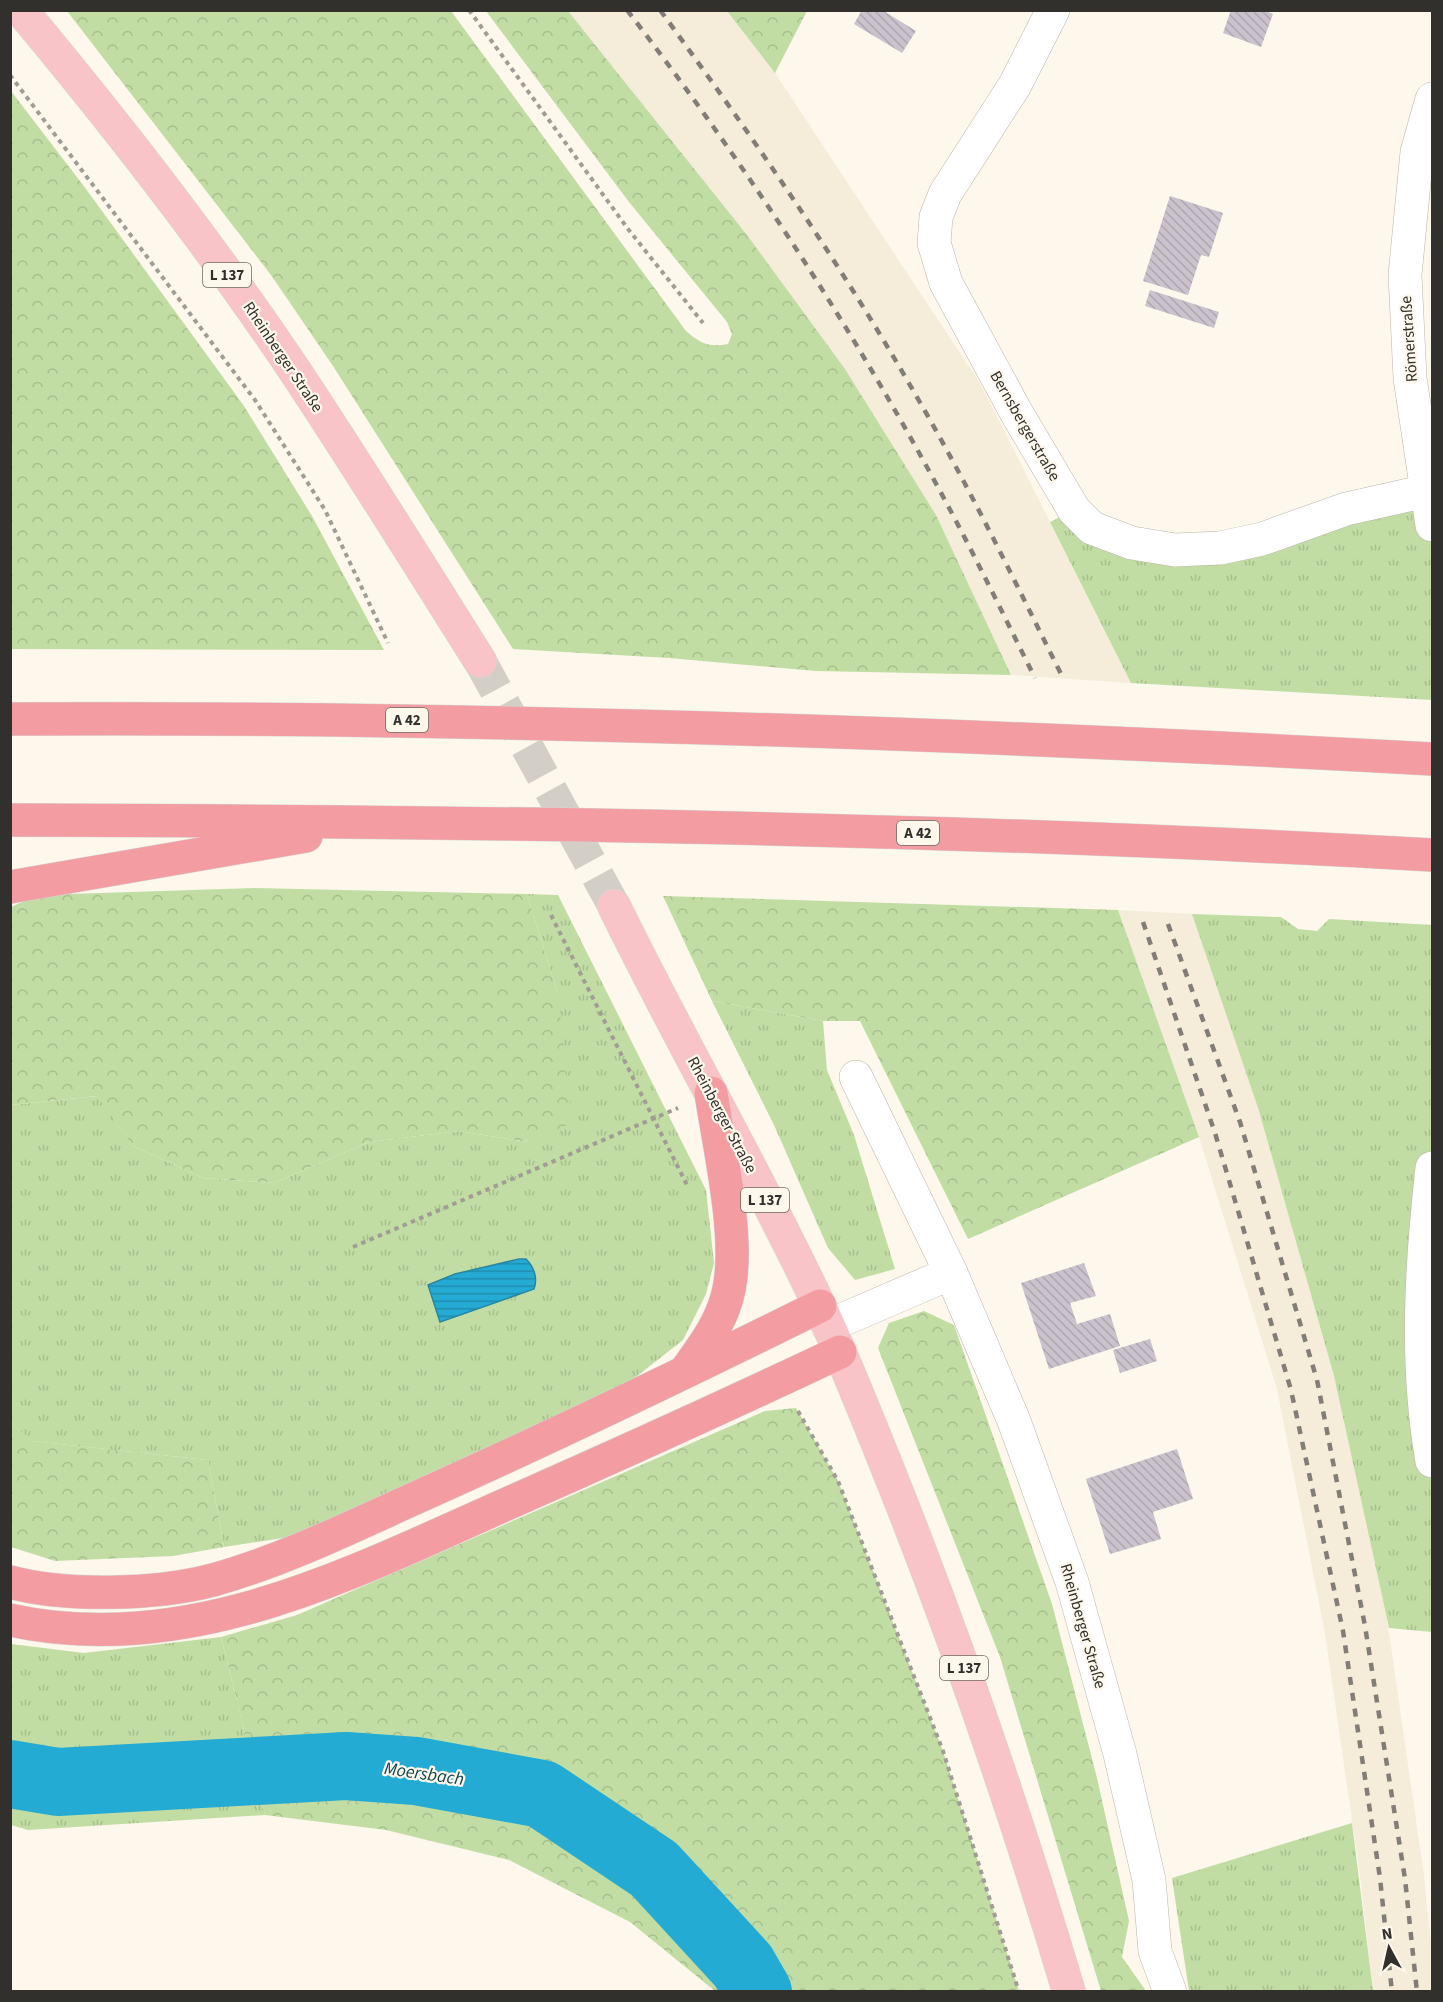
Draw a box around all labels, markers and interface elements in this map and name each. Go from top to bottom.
road number: L 137 [203,263,251,287]
street label: Römerstraße [1395,295,1423,383]
street label: Rheinberger Straße [238,297,328,417]
street label: Bernsbergerstraße [984,367,1066,485]
road number: A 42 [386,708,428,732]
road number: A 42 [897,821,939,845]
street label: Rheinberger Straße [682,1053,762,1177]
road number: L 137 [741,1188,789,1212]
street label: Rheinberger Straße [1055,1561,1111,1691]
road number: L 137 [940,1656,988,1680]
water label: Moersbach [382,1756,466,1792]
north arrow [1359,1918,1419,1978]
text: N [1380,1923,1394,1946]

